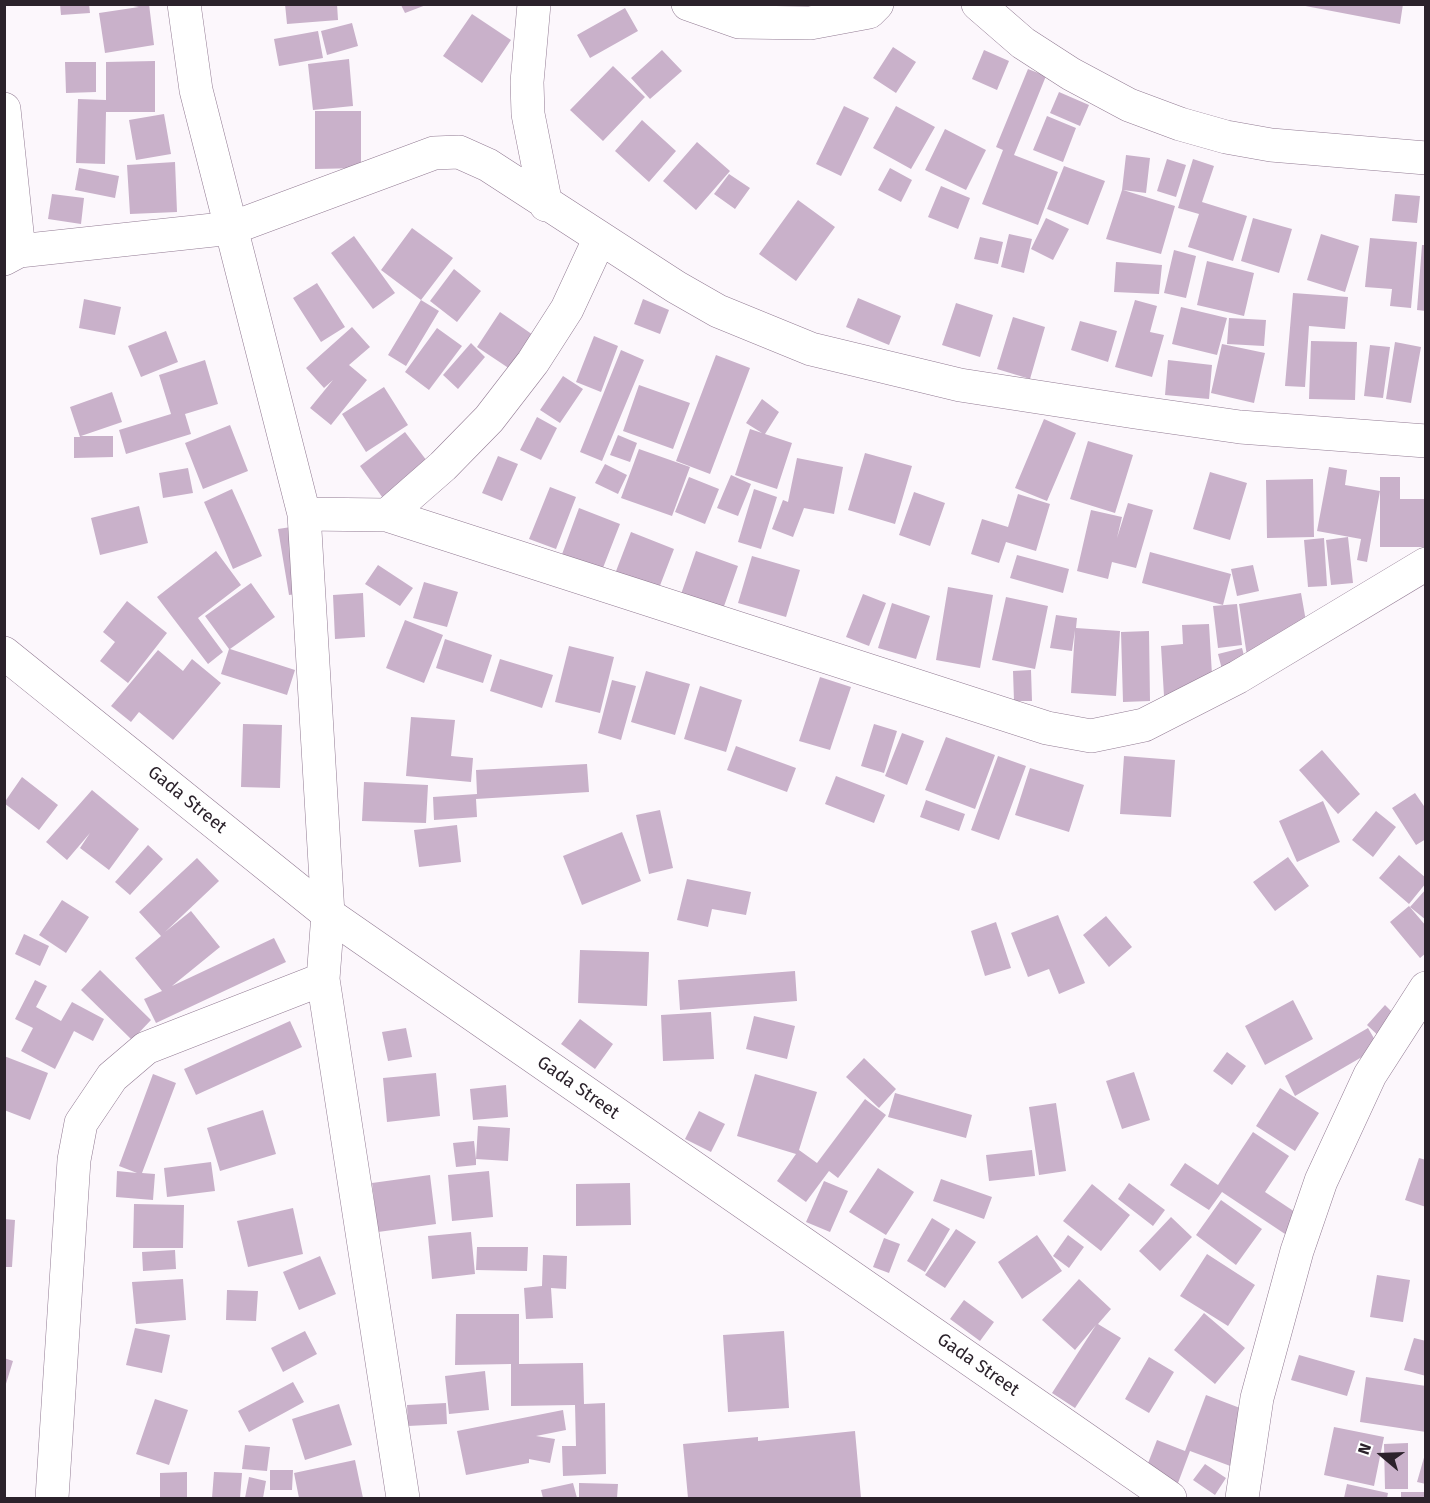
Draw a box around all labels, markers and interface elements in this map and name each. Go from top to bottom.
street label: Gada Street [143,762,231,838]
street label: Gada Street [533,1052,623,1124]
street label: Gada Street [933,1329,1023,1401]
north arrow [1352,1425,1412,1485]
text: N [1354,1441,1375,1457]

